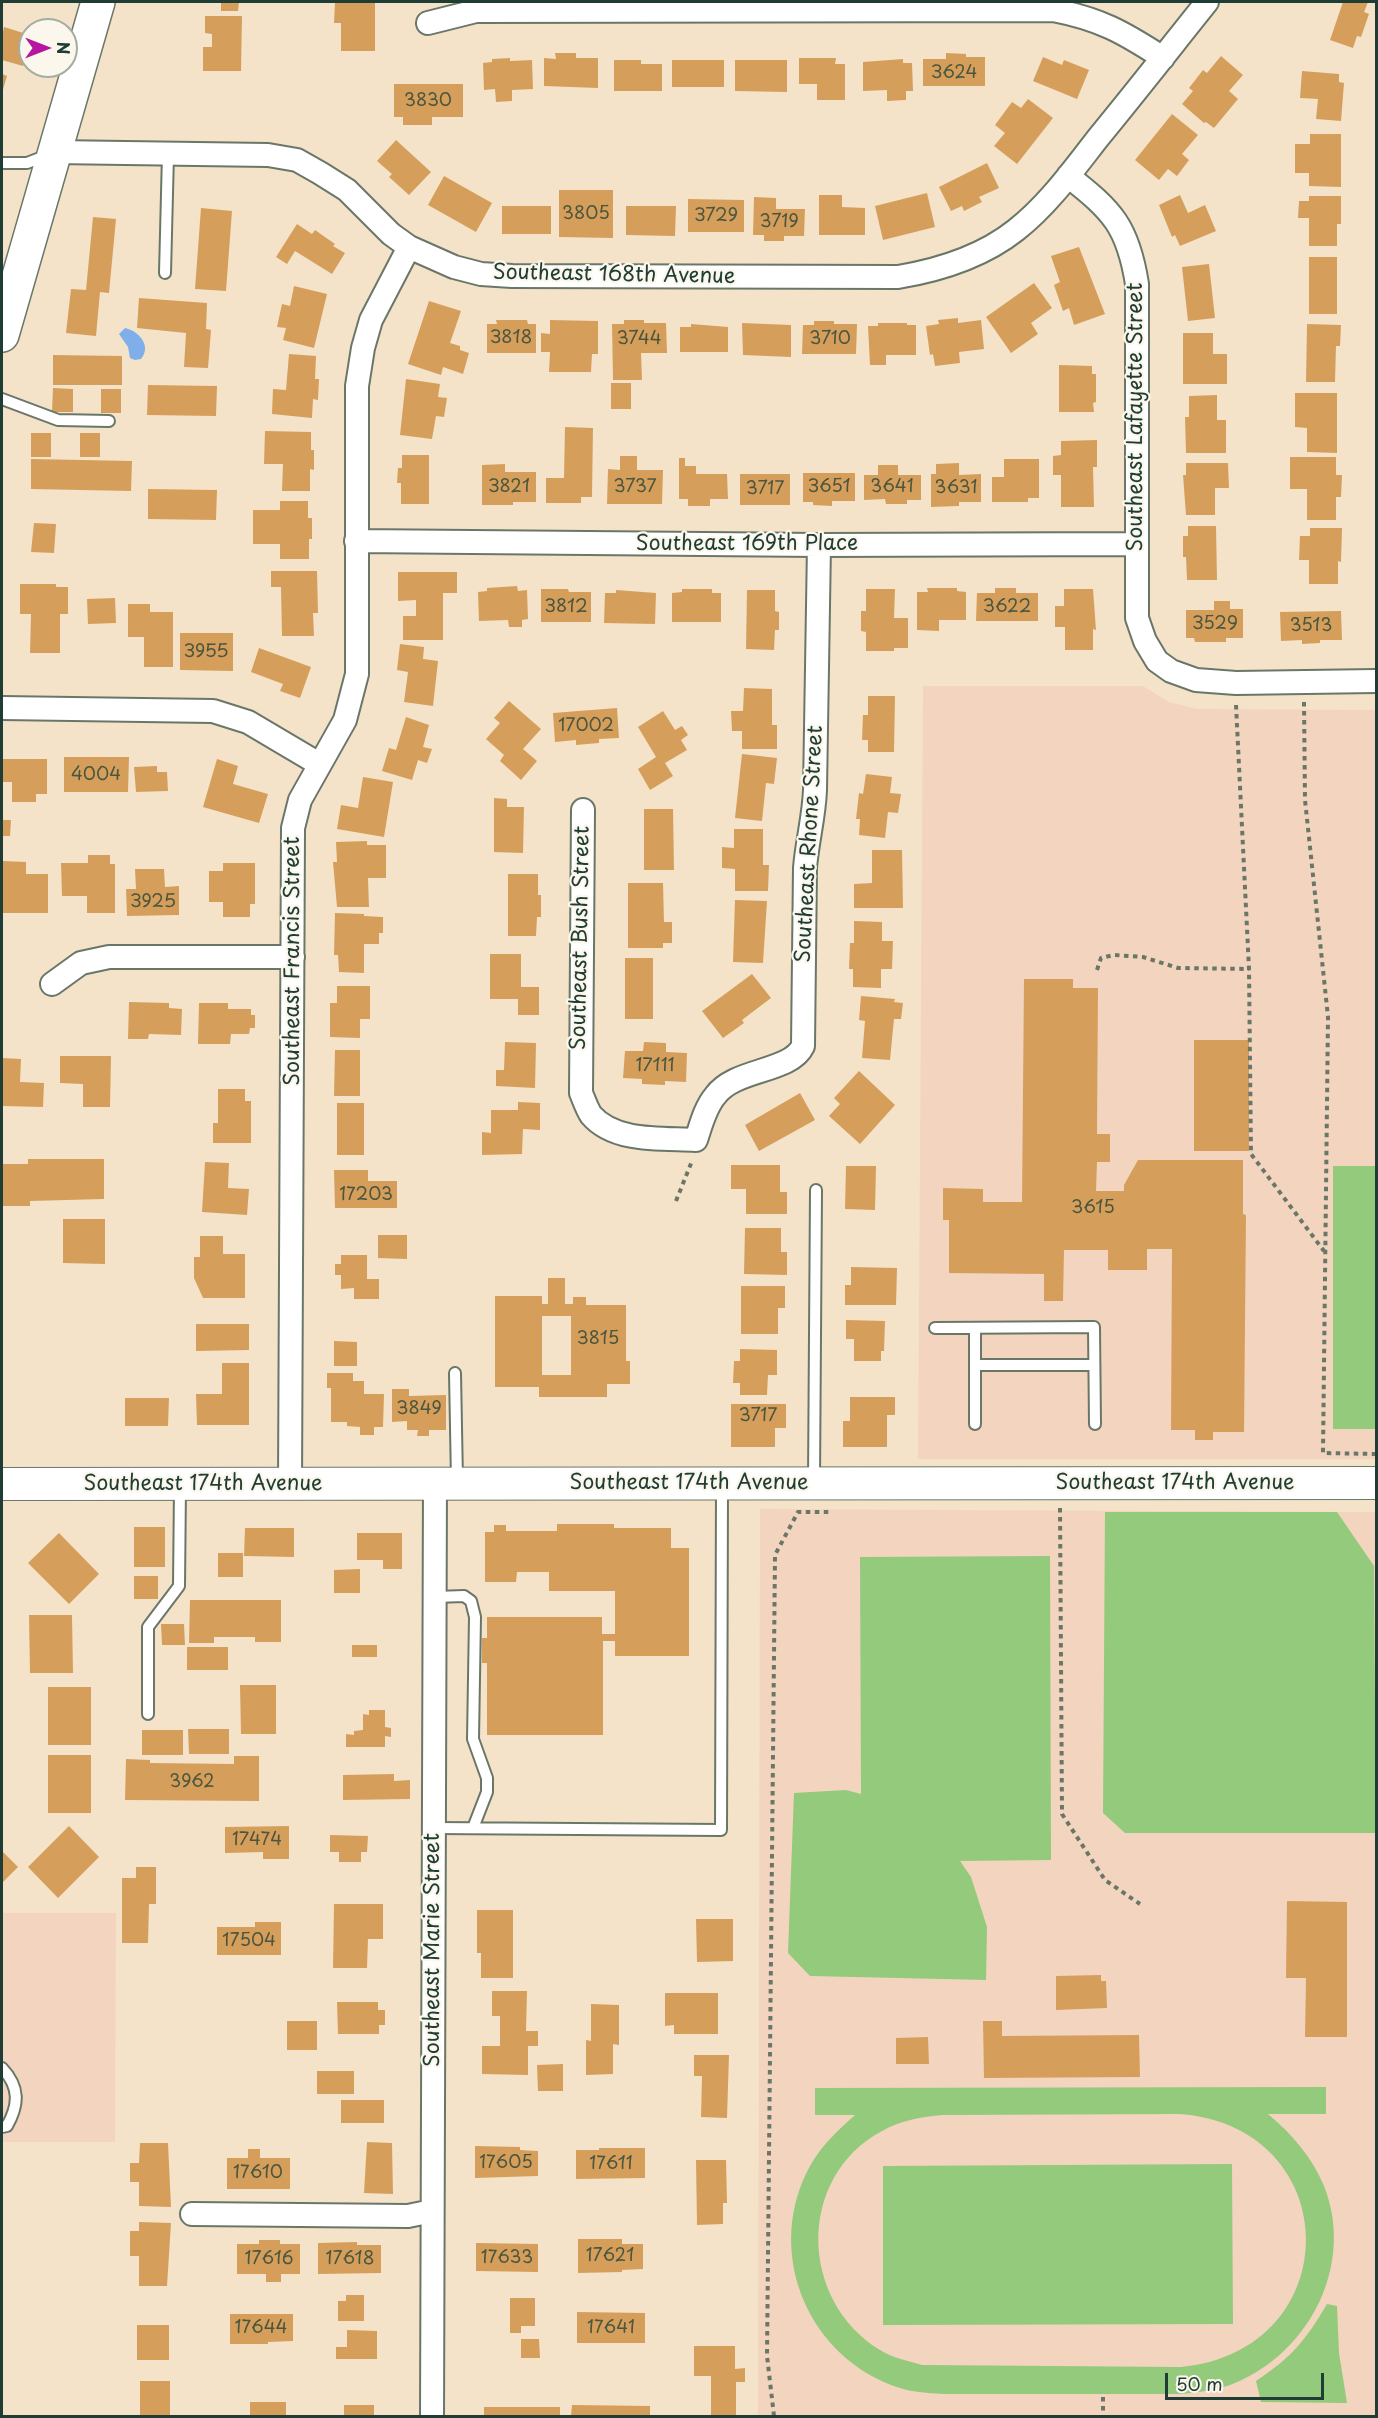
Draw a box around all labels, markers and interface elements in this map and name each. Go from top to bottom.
north arrow [18,18,78,78]
text: N [52,42,76,54]
house number: 3624 [931,62,977,84]
house number: 3830 [404,90,452,112]
house number: 3805 [562,203,610,225]
house number: 3729 [694,205,738,227]
house number: 3719 [759,211,799,233]
street label: Southeast 168th Avenue [493,260,735,290]
street label: Southeast Lafayette Street [1123,282,1149,552]
house number: 3818 [490,327,532,349]
house number: 3744 [616,328,662,350]
house number: 3710 [809,328,851,350]
house number: 3821 [488,476,530,498]
house number: 3737 [613,476,657,498]
house number: 3651 [807,476,851,498]
house number: 3641 [870,476,914,498]
house number: 3631 [934,477,978,499]
house number: 3717 [746,478,784,500]
street label: Southeast 169th Place [636,531,858,557]
house number: 3812 [544,596,588,618]
house number: 3622 [983,596,1031,618]
house number: 3529 [1192,613,1238,635]
house number: 3513 [1290,615,1332,637]
house number: 3955 [183,641,229,663]
house number: 17002 [558,715,614,737]
street label: Southeast Rhone Street [791,725,829,963]
house number: 4004 [71,764,121,786]
street label: Southeast Bush Street [566,826,596,1050]
street label: Southeast Francis Street [280,836,306,1086]
house number: 3925 [130,891,176,913]
house number: 17111 [635,1055,675,1077]
house number: 17203 [339,1184,393,1206]
house number: 3615 [1071,1197,1115,1219]
house number: 3815 [577,1328,619,1350]
house number: 3849 [396,1398,442,1420]
house number: 3717 [739,1405,777,1427]
street label: Southeast 174th Avenue [569,1470,809,1496]
street label: Southeast 174th Avenue [1055,1470,1295,1496]
street label: Southeast 174th Avenue [83,1471,323,1497]
house number: 3962 [169,1771,215,1793]
house number: 17474 [232,1829,282,1851]
street label: Southeast Marie Street [420,1833,446,2067]
house number: 17504 [222,1930,276,1952]
house number: 17605 [479,2152,533,2174]
house number: 17611 [589,2153,633,2175]
house number: 17610 [233,2162,283,2184]
house number: 17621 [586,2245,634,2267]
house number: 17633 [481,2247,533,2269]
house number: 17616 [245,2248,293,2270]
house number: 17618 [325,2248,375,2270]
house number: 17644 [234,2317,288,2339]
house number: 17641 [587,2317,635,2339]
scale bar [1168,2361,1327,2399]
text: 50 m [1176,2370,1223,2397]

